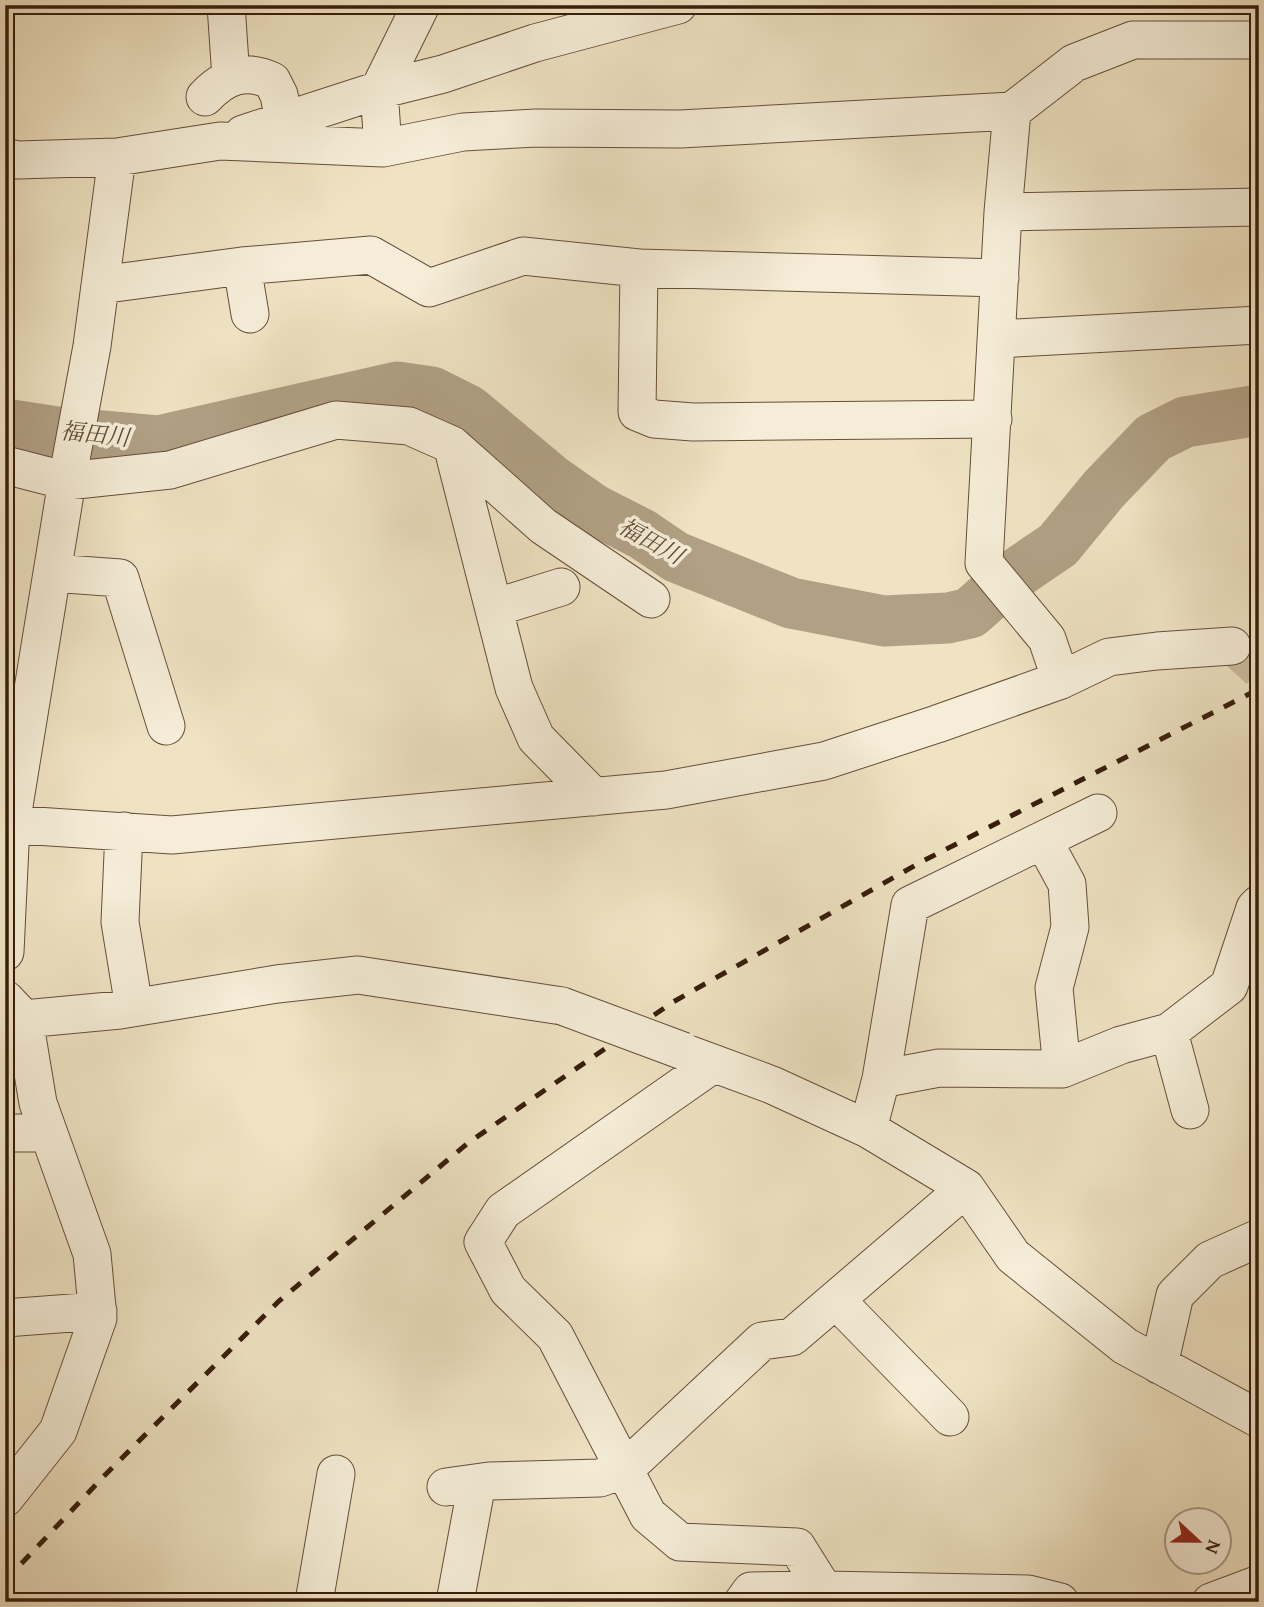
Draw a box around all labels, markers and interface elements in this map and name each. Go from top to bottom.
water label: 福田川 [59,413,134,454]
water label: 福田川 [613,509,692,573]
north arrow [1162,1506,1232,1576]
text: N [1198,1536,1229,1559]

